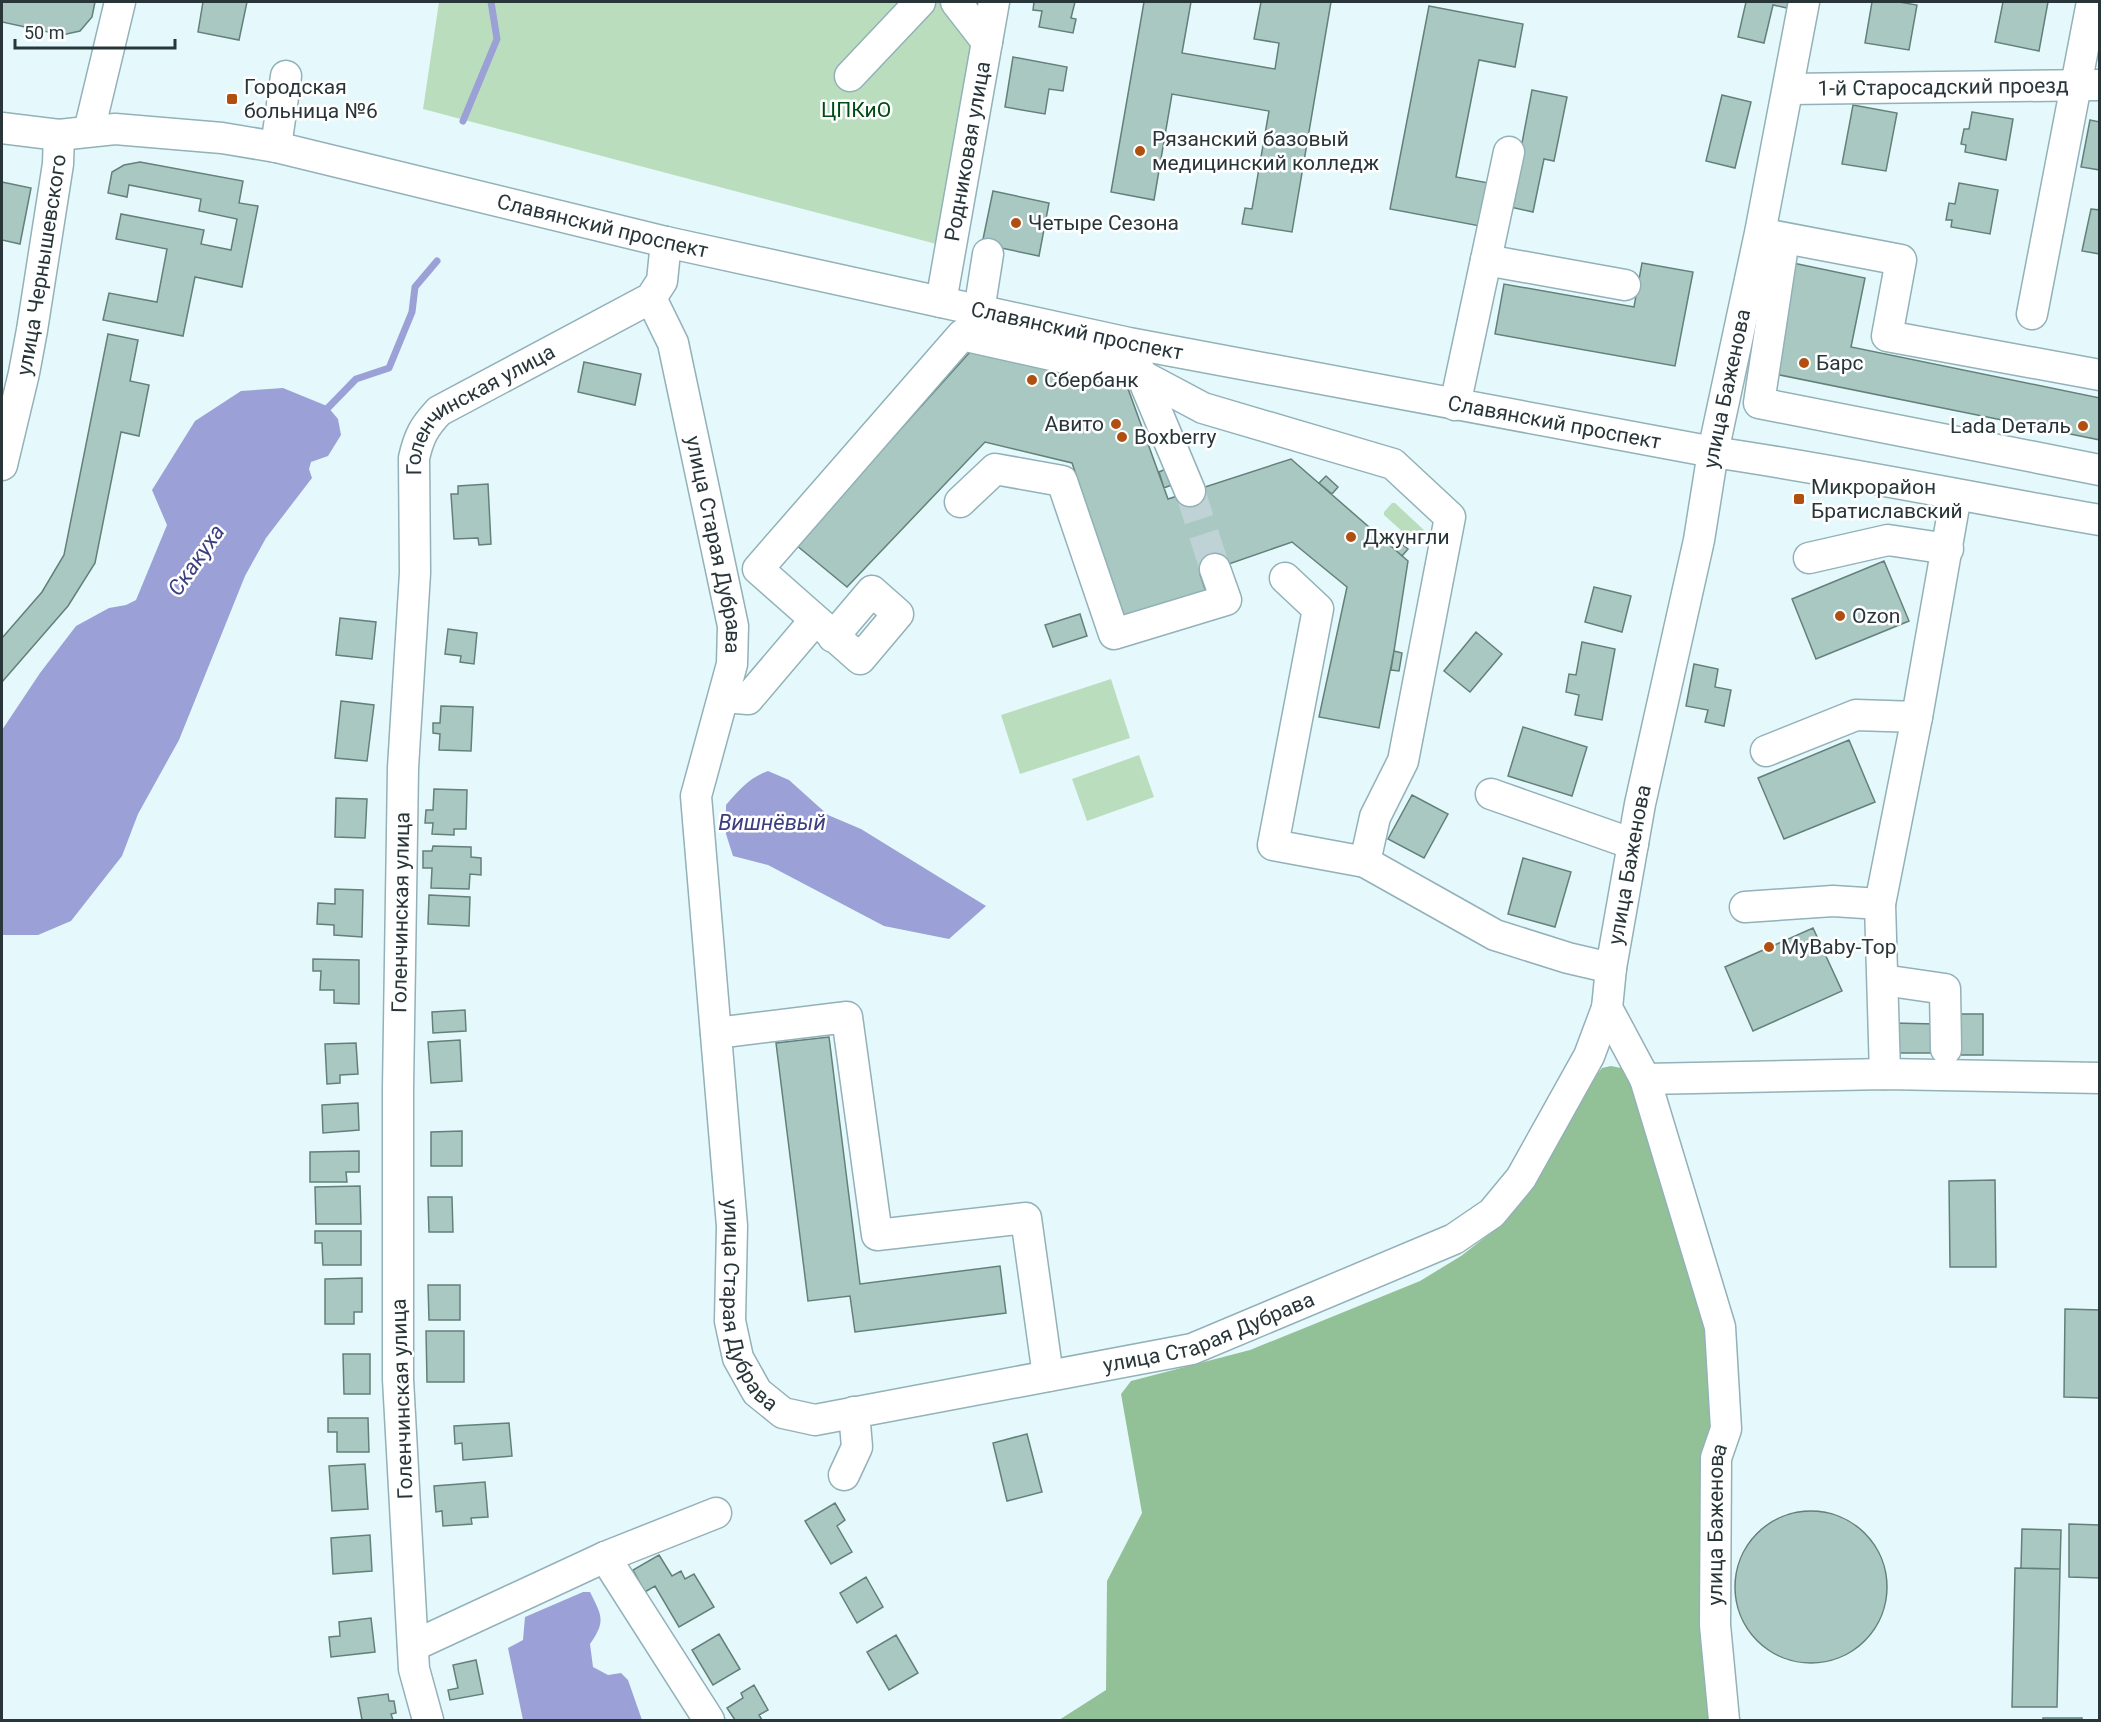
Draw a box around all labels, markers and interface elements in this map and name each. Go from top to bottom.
scale bar [15,12,176,50]
text: 50 m [24,22,64,43]
street label: Родниковая улица [940,59,995,243]
street label: 1-й Старосадский проезд [1817,73,2069,101]
place label: Городская больница №6 [244,75,378,123]
marker: Городская больница №6 [225,92,239,106]
park label: ЦПКиО [821,98,891,122]
place label: Рязанский базовый медицинский колледж [1152,127,1379,175]
marker: Рязанский базовый медицинский колледж [1133,144,1147,158]
street label: улица Чернышевского [12,154,70,378]
street label: Славянский проспект [495,189,710,263]
place label: Четыре Сезона [1028,211,1179,235]
marker: Четыре Сезона [1009,216,1023,230]
street label: Славянский проспект [969,297,1185,365]
street label: улица Баженова [1699,307,1755,470]
street label: Голенчинская улица [402,339,559,475]
place label: Барс [1816,351,1863,375]
marker: Барс [1797,356,1811,370]
place label: Сбербанк [1044,368,1139,392]
marker: Сбербанк [1025,373,1039,387]
street label: Славянский проспект [1446,391,1663,454]
place label: Авито [1045,412,1104,436]
place label: Lada Dеталь [1950,414,2071,438]
marker: Авито [1109,417,1123,431]
marker: Lada Dеталь [2076,419,2090,433]
place label: Boxberry [1134,425,1217,449]
marker: Boxberry [1115,430,1129,444]
street label: улица Старая Дубрава [681,433,746,654]
place label: Микрорайон Братиславский [1811,475,1963,523]
marker: Микрорайон Братиславский [1792,492,1806,506]
water label: Скакуха [163,520,229,600]
place label: Джунгли [1363,525,1450,549]
marker: Джунгли [1344,530,1358,544]
place label: Ozon [1852,604,1900,628]
marker: Ozon [1833,609,1847,623]
street label: улица Баженова [1603,782,1656,947]
water label: Вишнёвый [718,810,826,835]
street label: Голенчинская улица [387,812,414,1013]
place label: MyBaby-Top [1781,935,1896,959]
marker: MyBaby-Top [1762,940,1776,954]
street label: улица Старая Дубрава [718,1198,783,1416]
street label: улица Старая Дубрава [1101,1287,1318,1377]
street label: Голенчинская улица [387,1298,417,1500]
street label: улица Баженова [1703,1440,1732,1606]

